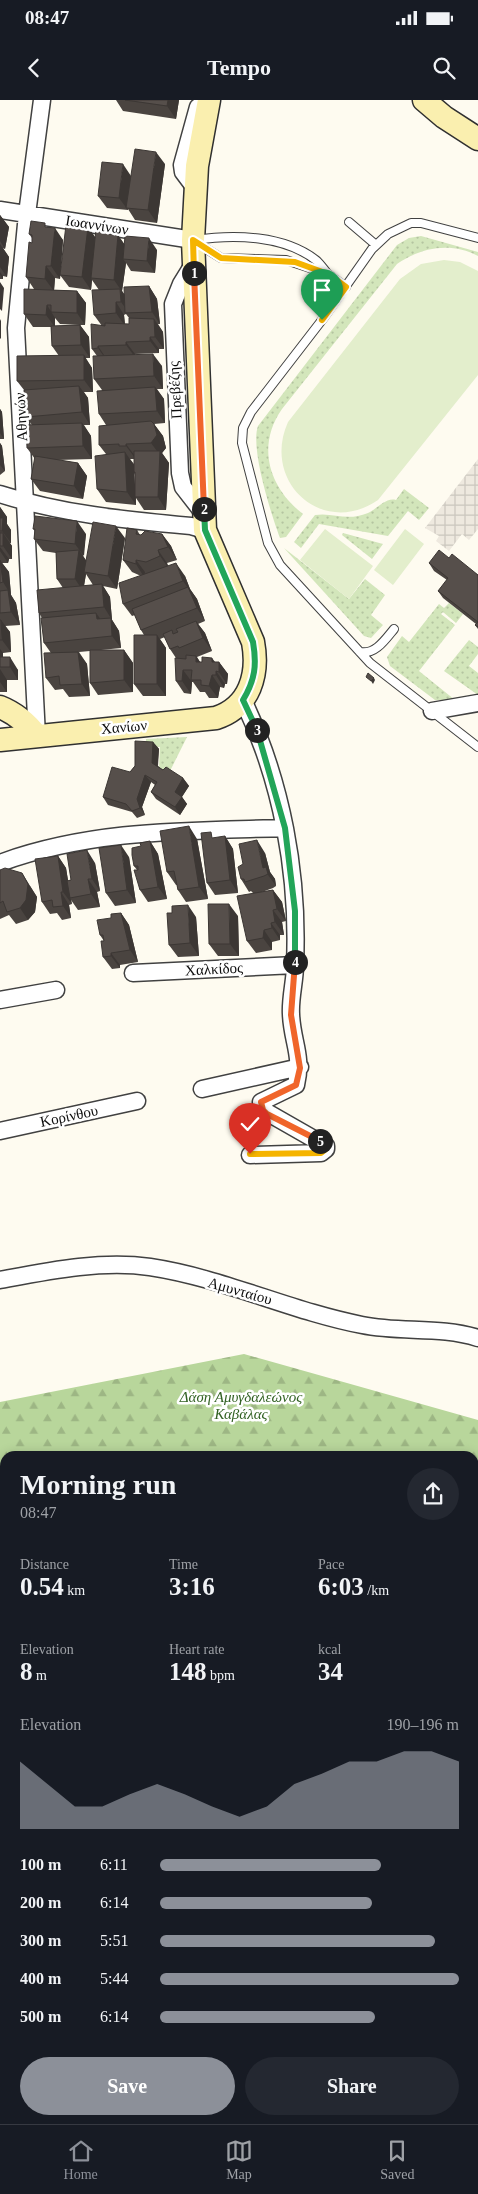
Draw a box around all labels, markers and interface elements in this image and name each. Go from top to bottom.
text: 08:47 [25,7,69,28]
icon: back [20,54,48,82]
icon: search [430,54,458,82]
text: Tempo [207,55,271,80]
street label: Ιωαννίνων [64,212,130,238]
pin: 1 [182,260,206,286]
text: 1 [191,266,198,281]
pin [301,269,343,320]
icon: arrive [308,276,336,304]
street label: Πρεβέζης [165,361,185,419]
street label: Αθηνών [12,392,30,442]
pin: 2 [192,496,216,522]
text: 2 [201,502,208,517]
street label: Χανίων [100,717,148,737]
pin: 3 [244,718,270,742]
text: 3 [254,723,261,738]
pin: 4 [282,950,308,974]
text: 4 [292,955,299,970]
street label: Χαλκίδος [185,959,243,979]
street label: Κορίνθου [39,1102,99,1130]
pin [229,1103,271,1154]
icon: check [236,1110,264,1138]
pin: 5 [308,1128,332,1154]
text: 5 [317,1134,324,1149]
street label: Αμυνταίου [206,1274,274,1308]
park label: Δάση Αμυγδαλεώνος Καβάλας [179,1389,303,1422]
button: share [407,1468,459,1520]
text: Morning run [20,1469,176,1500]
text: 08:47 [20,1504,56,1521]
text: Distance [20,1557,69,1572]
text: Time [169,1557,198,1572]
text: Pace [318,1557,344,1572]
text: 0.54 [20,1573,64,1600]
text: 3:16 [169,1573,215,1600]
text: 6:03 [318,1573,364,1600]
text: km [64,1583,85,1598]
text: /km [364,1583,389,1598]
text: Elevation [20,1642,74,1657]
text: Heart rate [169,1642,225,1657]
text: kcal [318,1642,341,1657]
text: 8 [20,1658,33,1685]
text: 148 [169,1658,207,1685]
text: 34 [318,1658,343,1685]
text: m [33,1668,47,1683]
text: bpm [207,1668,235,1683]
text: Elevation [20,1716,81,1733]
text: 190–196 m [387,1716,459,1733]
text: 100 m [20,1856,61,1873]
text: 6:11 [100,1856,128,1873]
text: 200 m [20,1894,61,1911]
text: 6:14 [100,1894,128,1911]
text: 300 m [20,1932,61,1949]
text: 5:51 [100,1932,128,1949]
text: 400 m [20,1970,61,1987]
text: 5:44 [100,1970,128,1987]
text: 500 m [20,2008,61,2025]
text: 6:14 [100,2008,128,2025]
button: Save [20,2057,235,2115]
button: Share [245,2057,459,2115]
tab: Home [64,2137,98,2183]
tab: Map [225,2137,253,2183]
tab: Saved [380,2137,414,2183]

